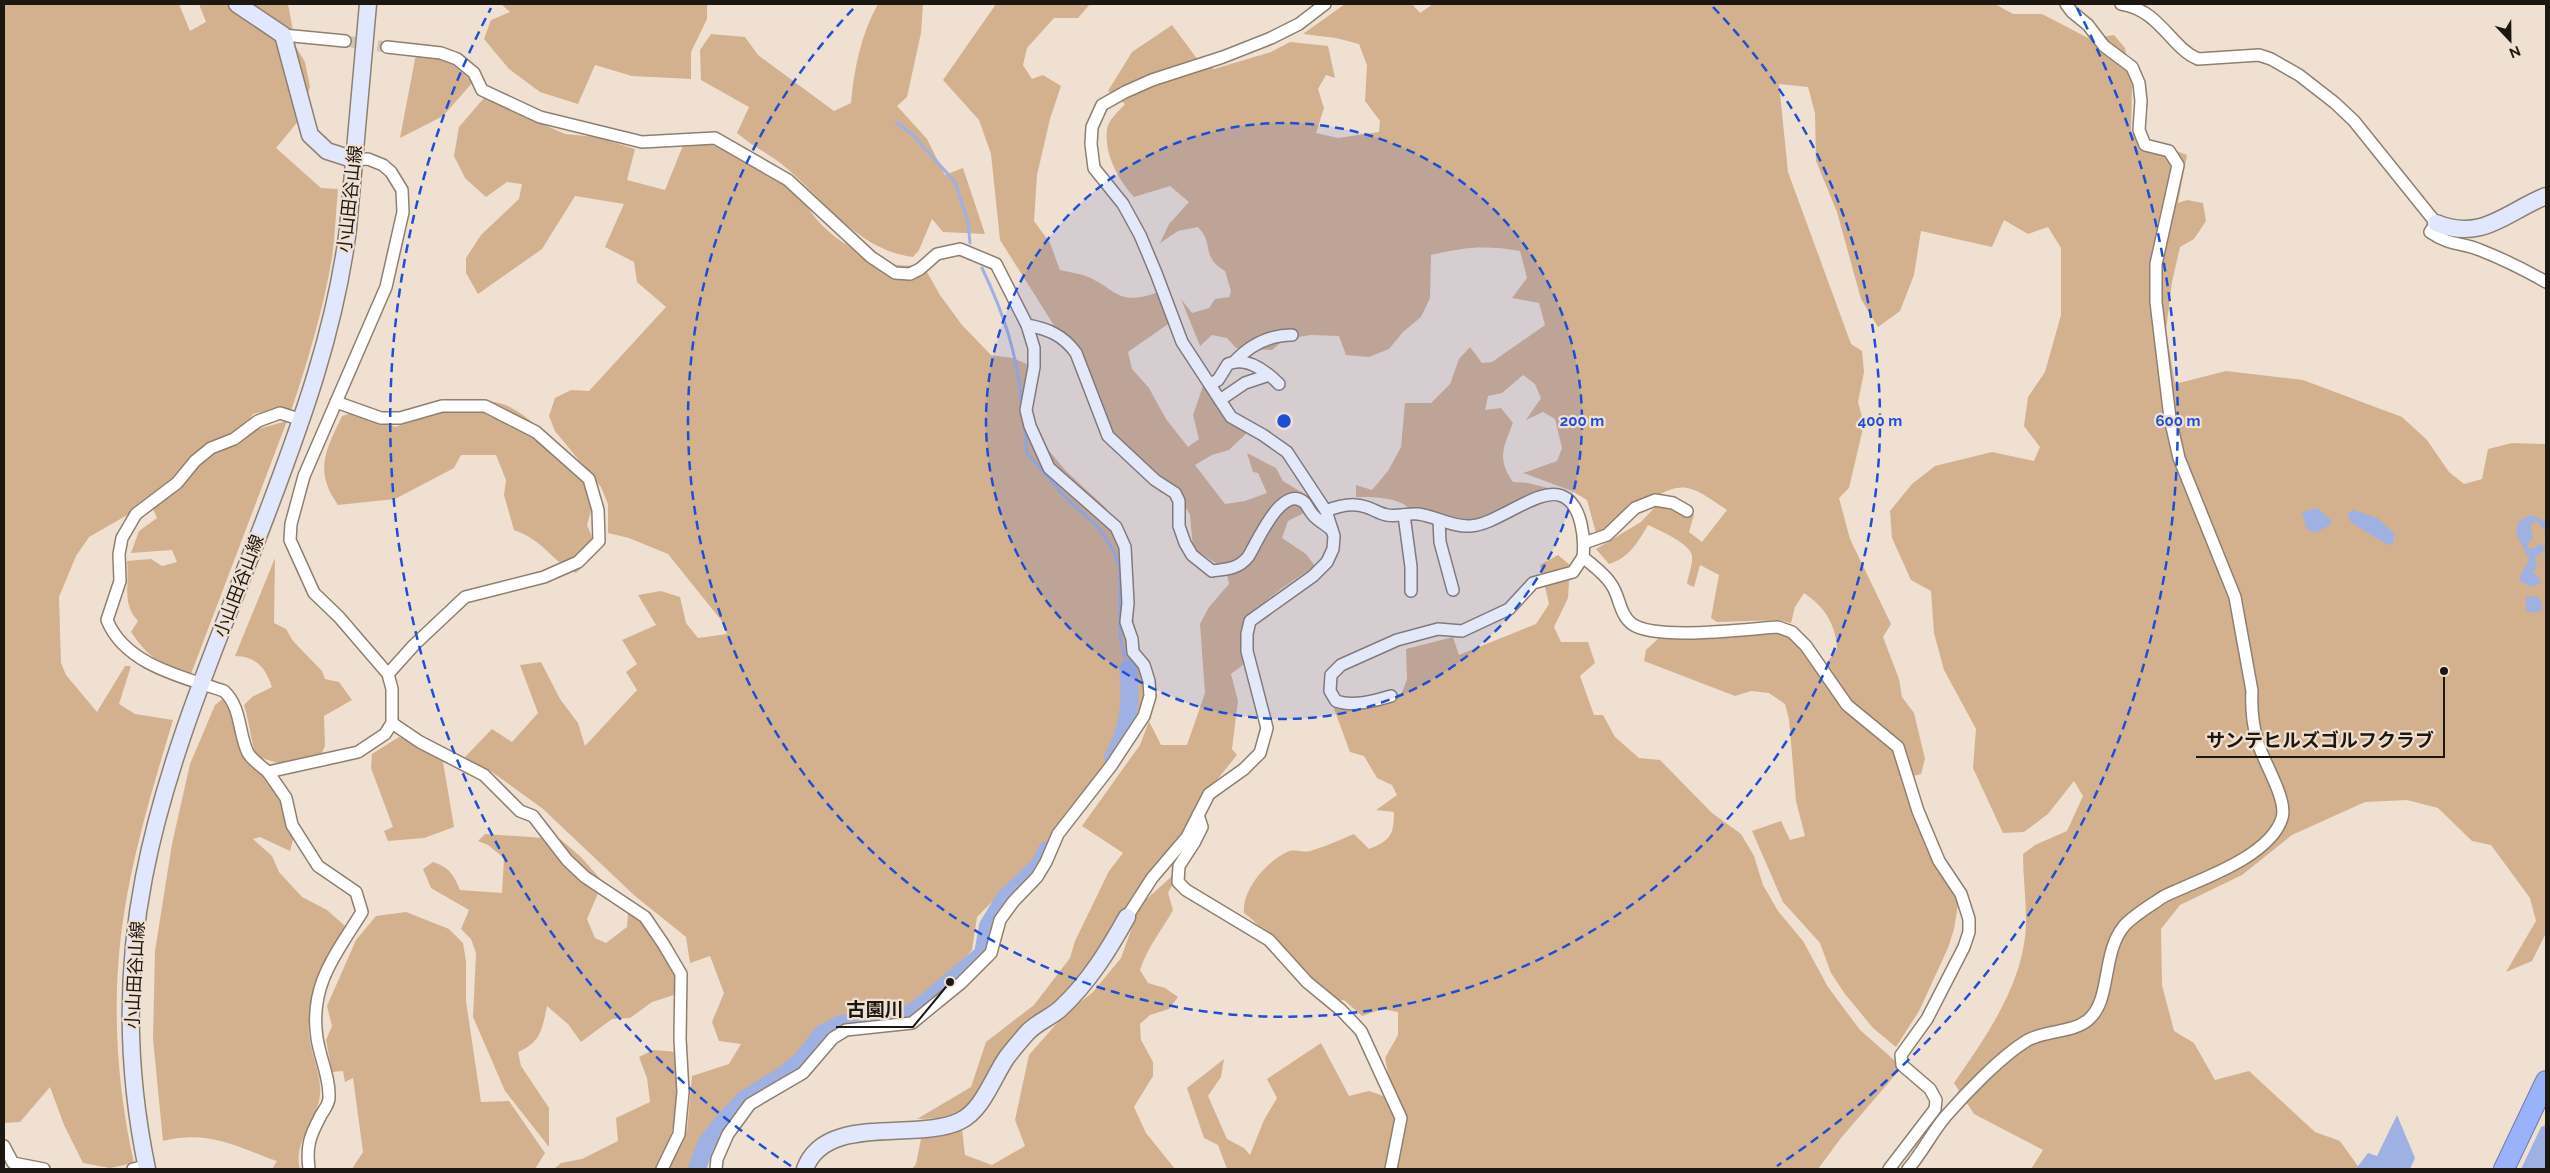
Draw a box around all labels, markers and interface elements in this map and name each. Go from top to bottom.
north arrow [2485,15,2535,65]
text: N [2507,43,2523,61]
street label: 小山田谷山線 [333,144,366,254]
centre of rings [1275,412,1293,430]
text: 200 m [1560,412,1604,430]
text: 400 m [1858,412,1902,430]
text: 600 m [2155,412,2201,430]
street label: 小山田谷山線 [209,532,268,640]
callout: サンテヒルズゴルフクラブ [2196,723,2444,757]
text: サンテヒルズゴルフクラブ [2206,729,2434,751]
street label: 小山田谷山線 [121,920,148,1029]
callout: 古園川 [836,993,913,1027]
text: 古園川 [846,998,904,1020]

